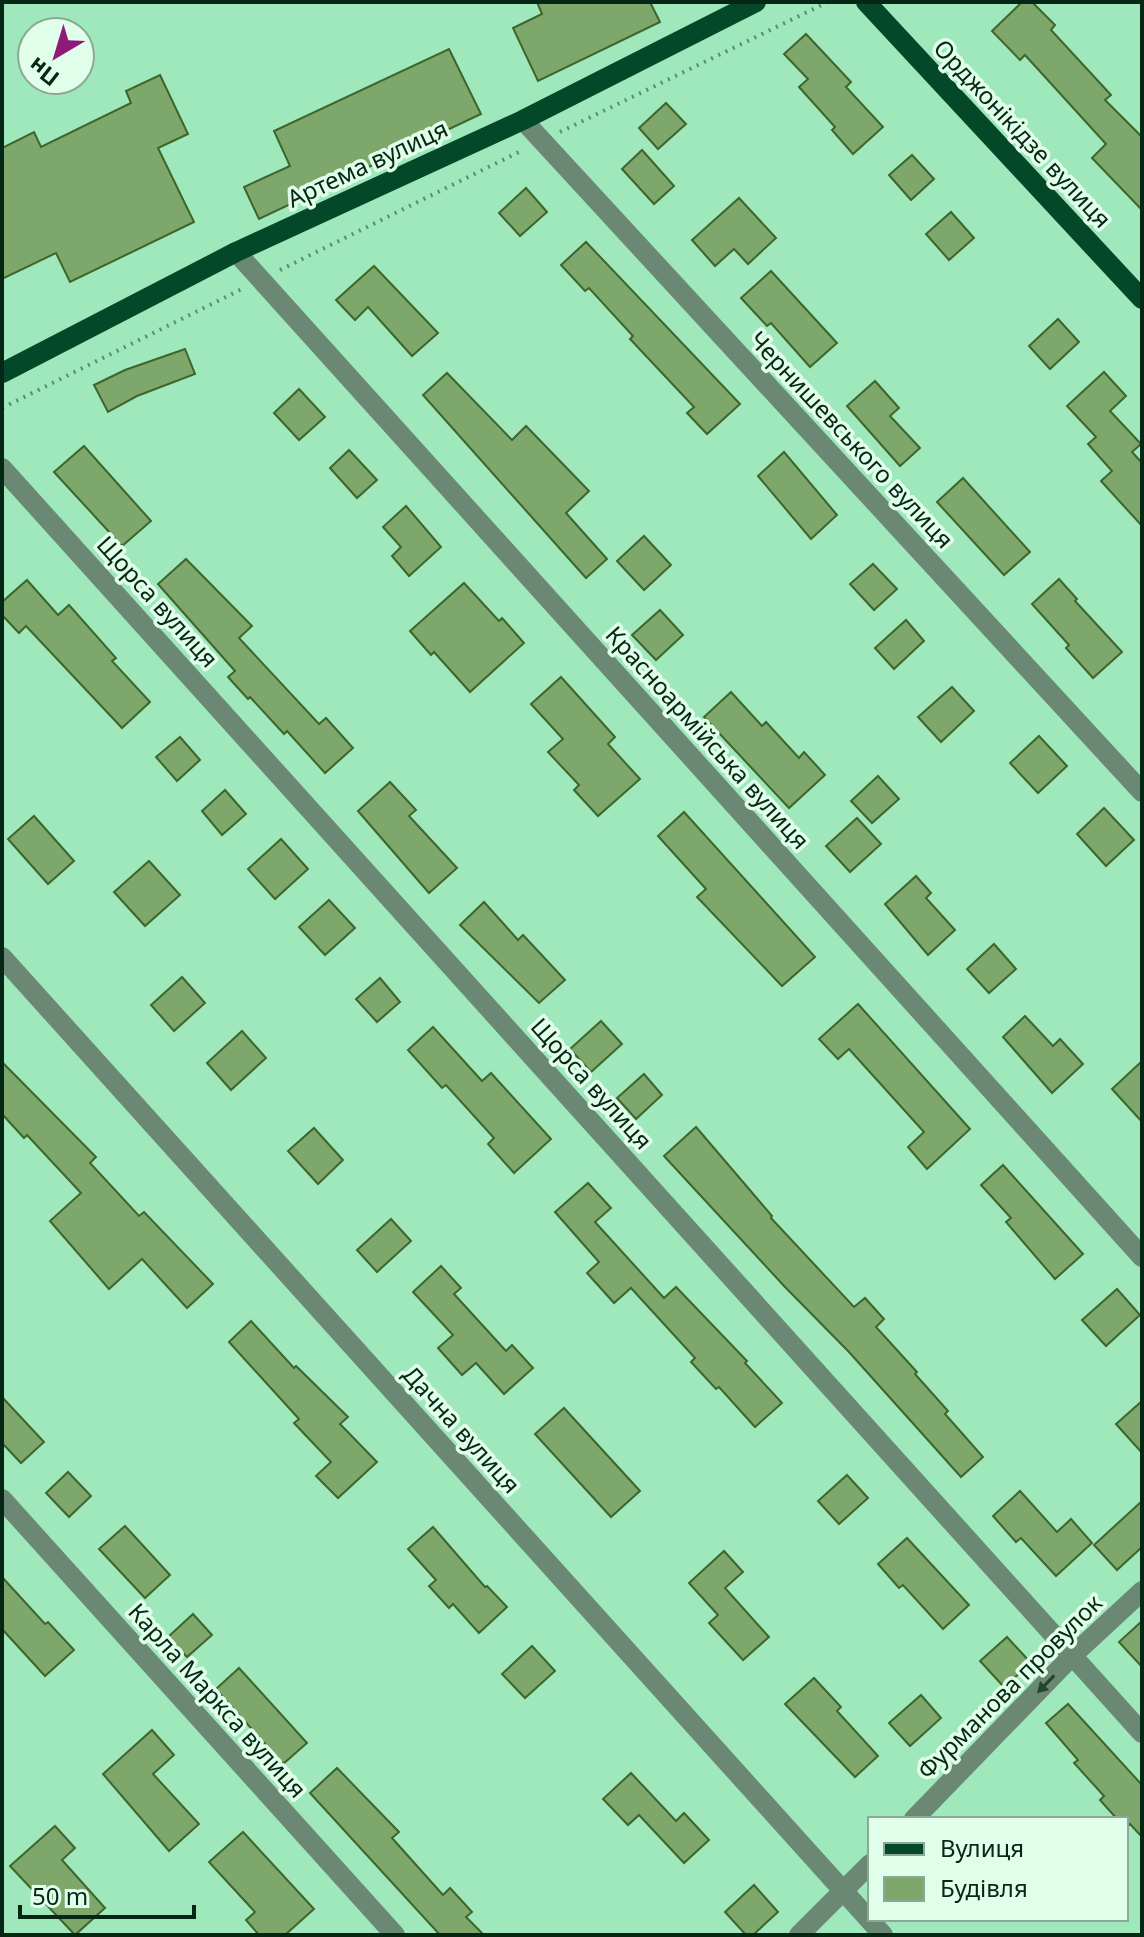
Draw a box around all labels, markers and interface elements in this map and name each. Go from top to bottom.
north arrow [16,16,96,96]
street label: Орджонікідзе вулиця [927,32,1119,234]
text: Пн [22,51,65,94]
street label: Артема вулиця [281,111,453,215]
street label: Чернишевського вулиця [742,323,962,555]
street label: Щорса вулиця [90,528,226,674]
street label: Красноармійська вулиця [599,618,817,856]
street label: Щорса вулиця [524,1010,660,1156]
street label: Дачна вулиця [396,1358,528,1500]
street label: Фурманова провулок [909,1586,1109,1786]
street label: Карла Маркса вулиця [122,1595,314,1805]
one-way arrow [1037,1674,1055,1693]
legend [868,1817,1128,1921]
text: Вулиця [940,1831,1024,1864]
scale bar [20,1869,194,1919]
text: Будівля [940,1871,1028,1904]
text: 50 m [32,1879,88,1912]

